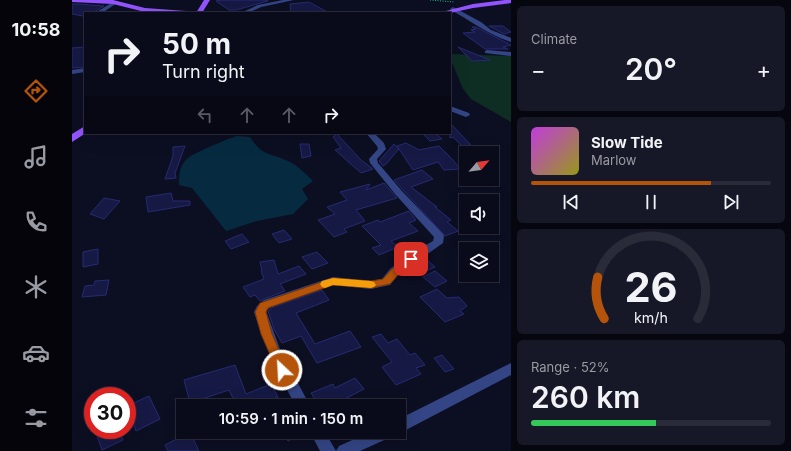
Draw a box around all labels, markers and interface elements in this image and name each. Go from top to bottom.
text: 10:58 [11,19,61,40]
text: 50 m [162,27,231,61]
icon: right [96,28,148,80]
text: Climate [531,31,577,47]
text: 20° [625,51,677,87]
text: − [531,57,546,83]
text: + [756,57,771,83]
text: Turn right [162,61,245,82]
icon: directions [22,77,50,105]
icon: left [194,104,216,126]
icon: ahead [236,104,258,126]
icon: ahead [278,104,300,126]
icon: right [320,104,342,126]
text: Slow Tide [591,133,663,152]
icon: music [22,143,50,171]
north arrow [459,146,499,186]
map controls [459,146,499,282]
text: Marlow [591,152,637,168]
icon: previous [560,191,582,213]
icon: pause [640,191,662,213]
icon: next [720,191,742,213]
button: sound [459,194,499,234]
icon: phone [22,208,50,236]
pin [394,242,428,276]
button: layers [459,242,499,282]
icon: arrive [400,248,422,270]
text: 26 [624,262,678,312]
icon: climate [22,273,50,301]
text: km/h [634,309,668,326]
icon: car [22,339,50,367]
position arrow [261,349,303,391]
text: Range · 52% [531,359,610,375]
text: 260 km [531,379,640,415]
speed limit sign: 30 [84,387,136,439]
icon: filters [22,404,50,432]
text: 10:59 · 1 min · 150 m [219,409,363,428]

